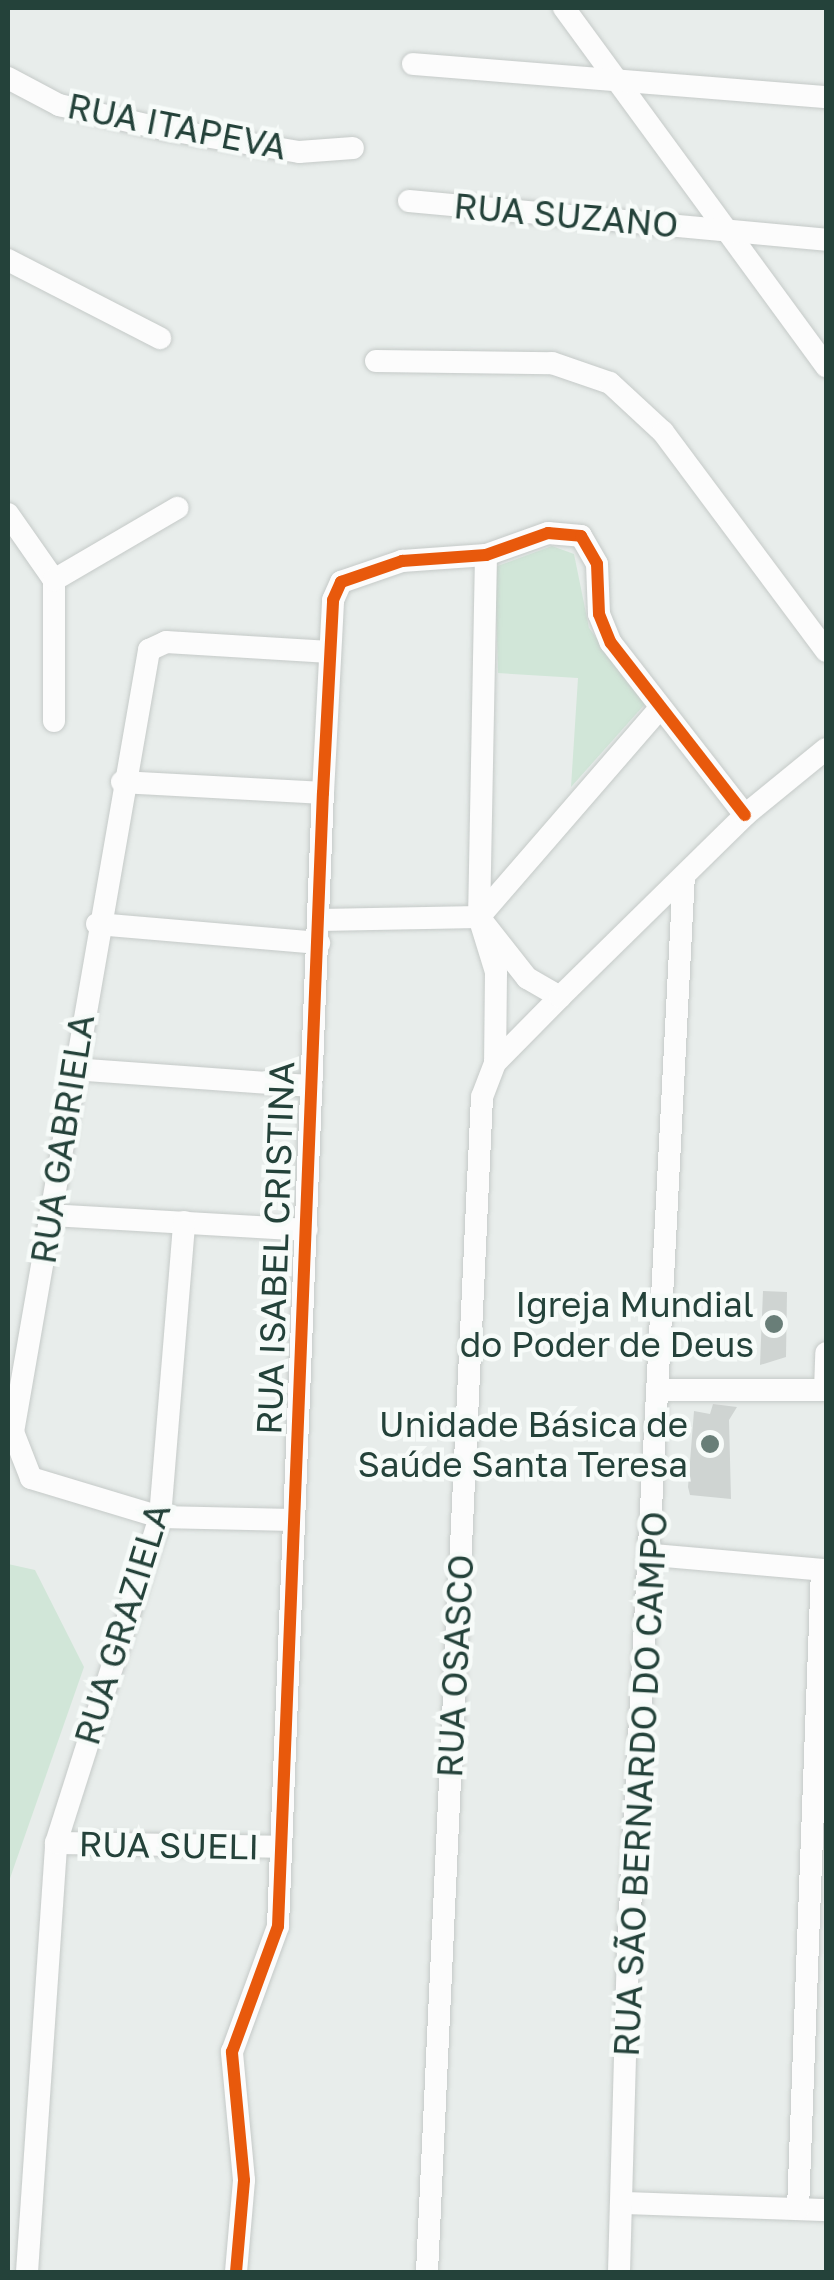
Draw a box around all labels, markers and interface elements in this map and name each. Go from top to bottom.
street label: RUA ITAPEVA [64,84,290,168]
street label: RUA SUZANO [452,184,680,246]
street label: RUA GABRIELA [22,1011,102,1267]
street label: RUA ISABEL CRISTINA [247,1061,303,1435]
place label: Igreja Mundial do Poder de Deus [460,1283,754,1365]
marker: Igreja Mundial do Poder de Deus [763,1313,785,1335]
place label: Unidade Básica de Saúde Santa Teresa [357,1403,688,1485]
marker: Unidade Básica de Saúde Santa Teresa [697,1431,723,1457]
street label: RUA GRAZIELA [65,1498,179,1750]
street label: RUA SÃO BERNARDO DO CAMPO [605,1510,675,2058]
street label: RUA OSASCO [428,1553,482,1779]
street label: RUA SUELI [78,1822,260,1868]

